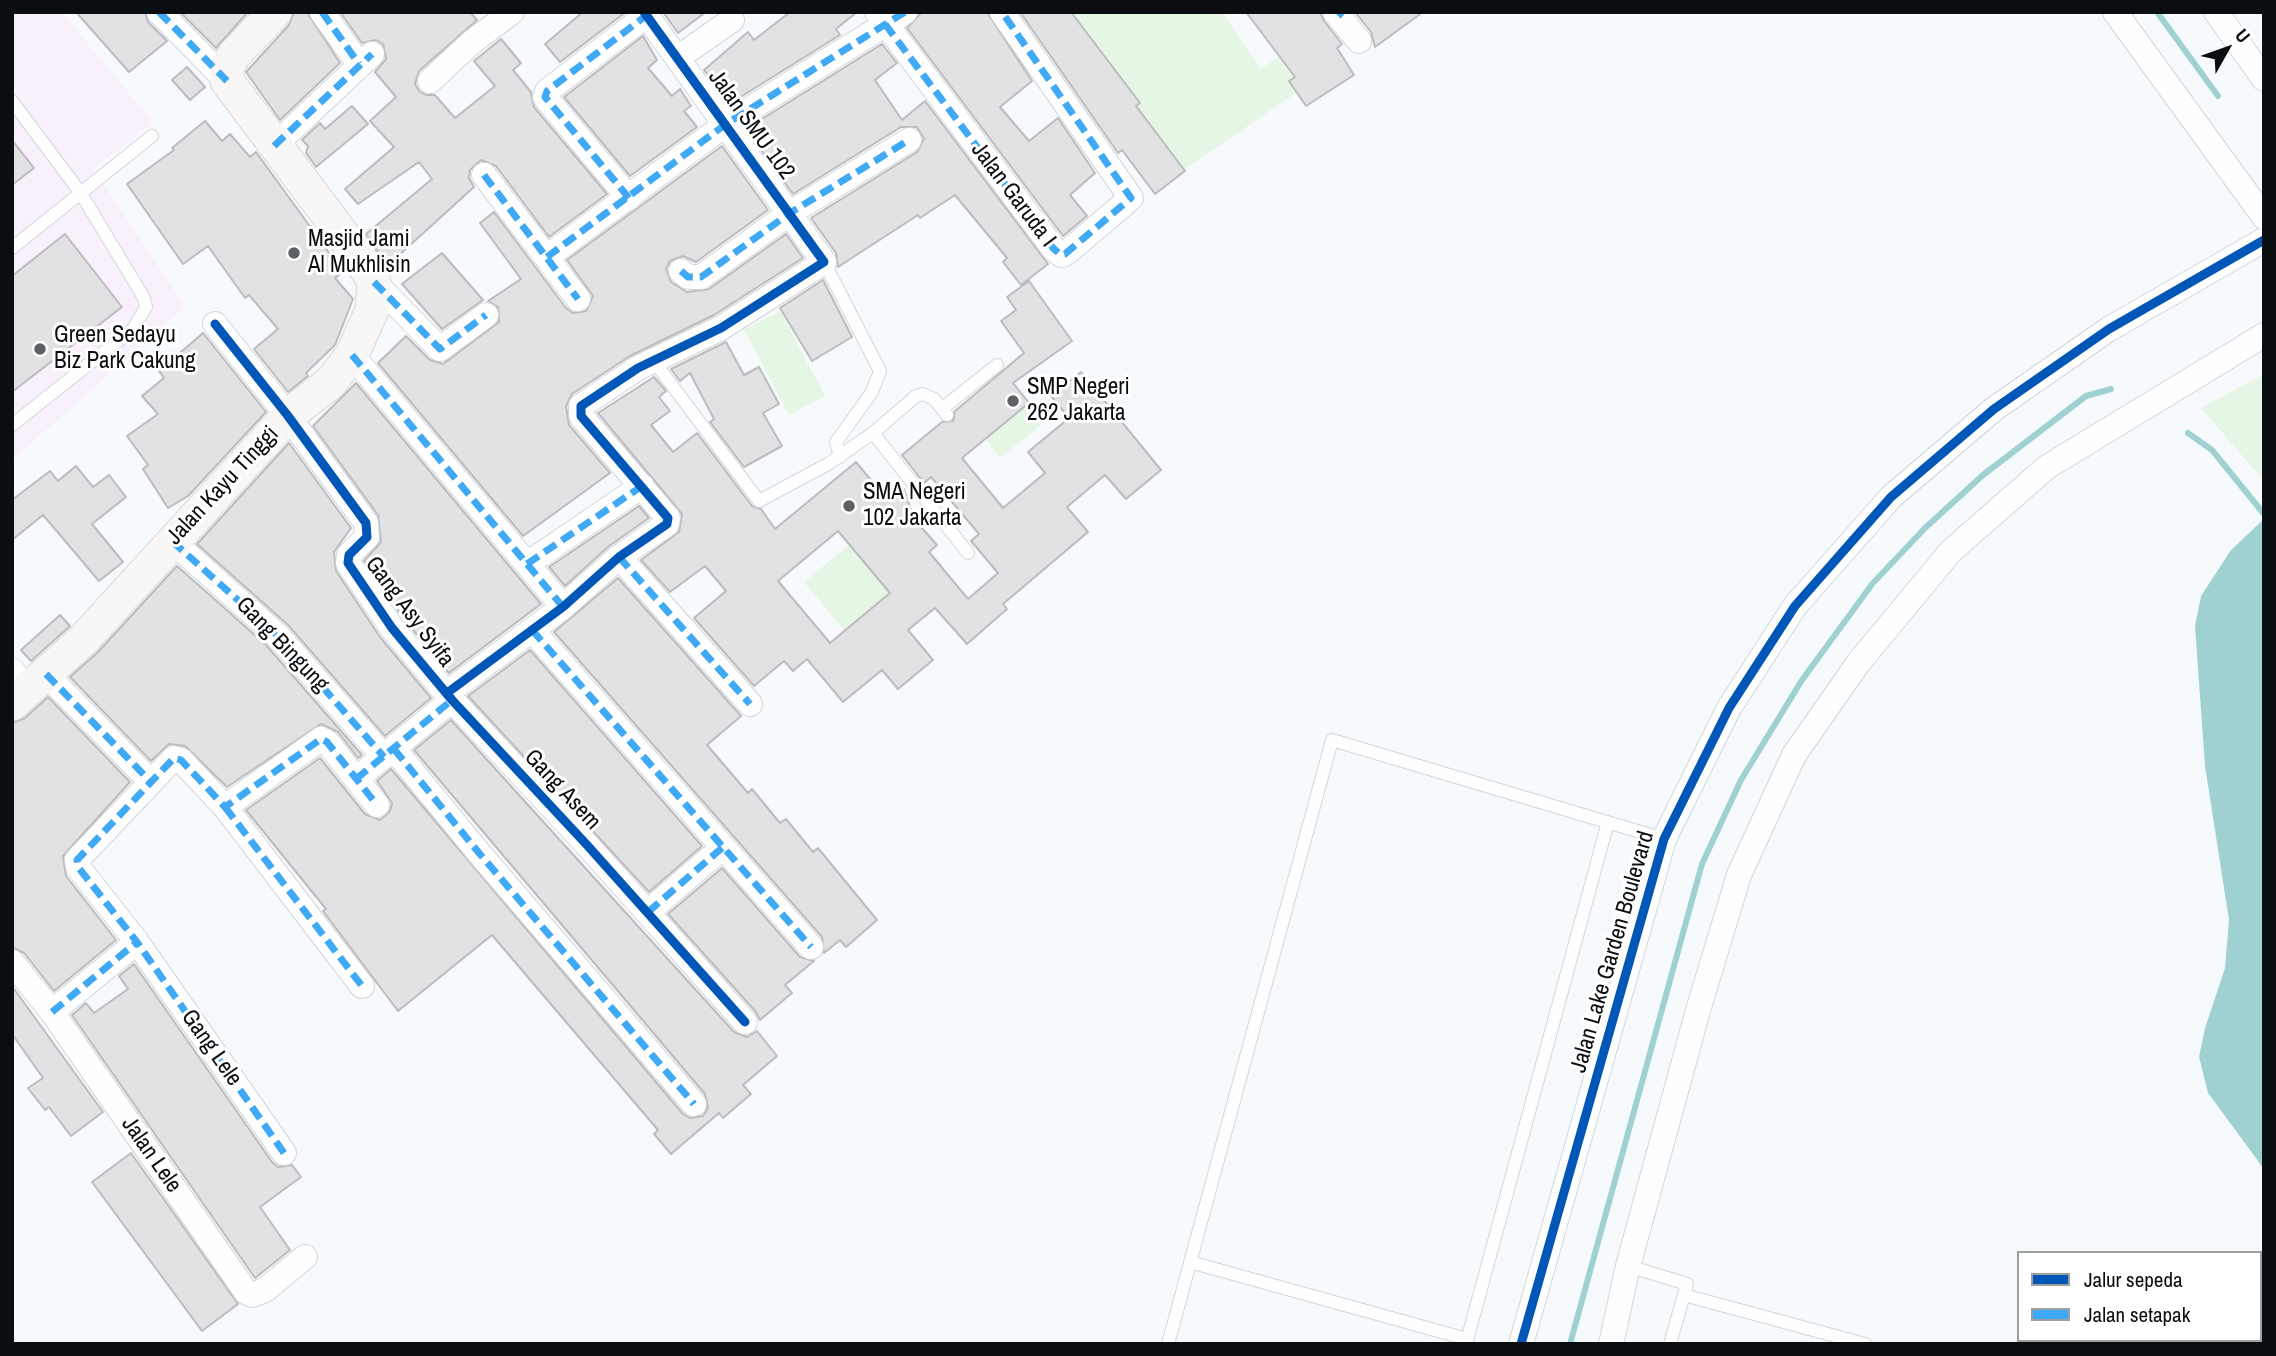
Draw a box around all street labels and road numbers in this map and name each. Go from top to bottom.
street label: Jalan SMU 102 [702,65,800,185]
street label: Jalan Garuda I [965,137,1061,253]
street label: Jalan Kayu Tinggi [161,421,285,551]
street label: Gang Asy Syifa [359,551,459,673]
street label: Gang Bingung [230,592,334,698]
street label: Gang Asem [518,744,606,836]
street label: Jalan Lake Garden Boulevard [1565,828,1661,1076]
street label: Gang Lele [175,1004,247,1092]
street label: Jalan Lele [115,1112,187,1198]

